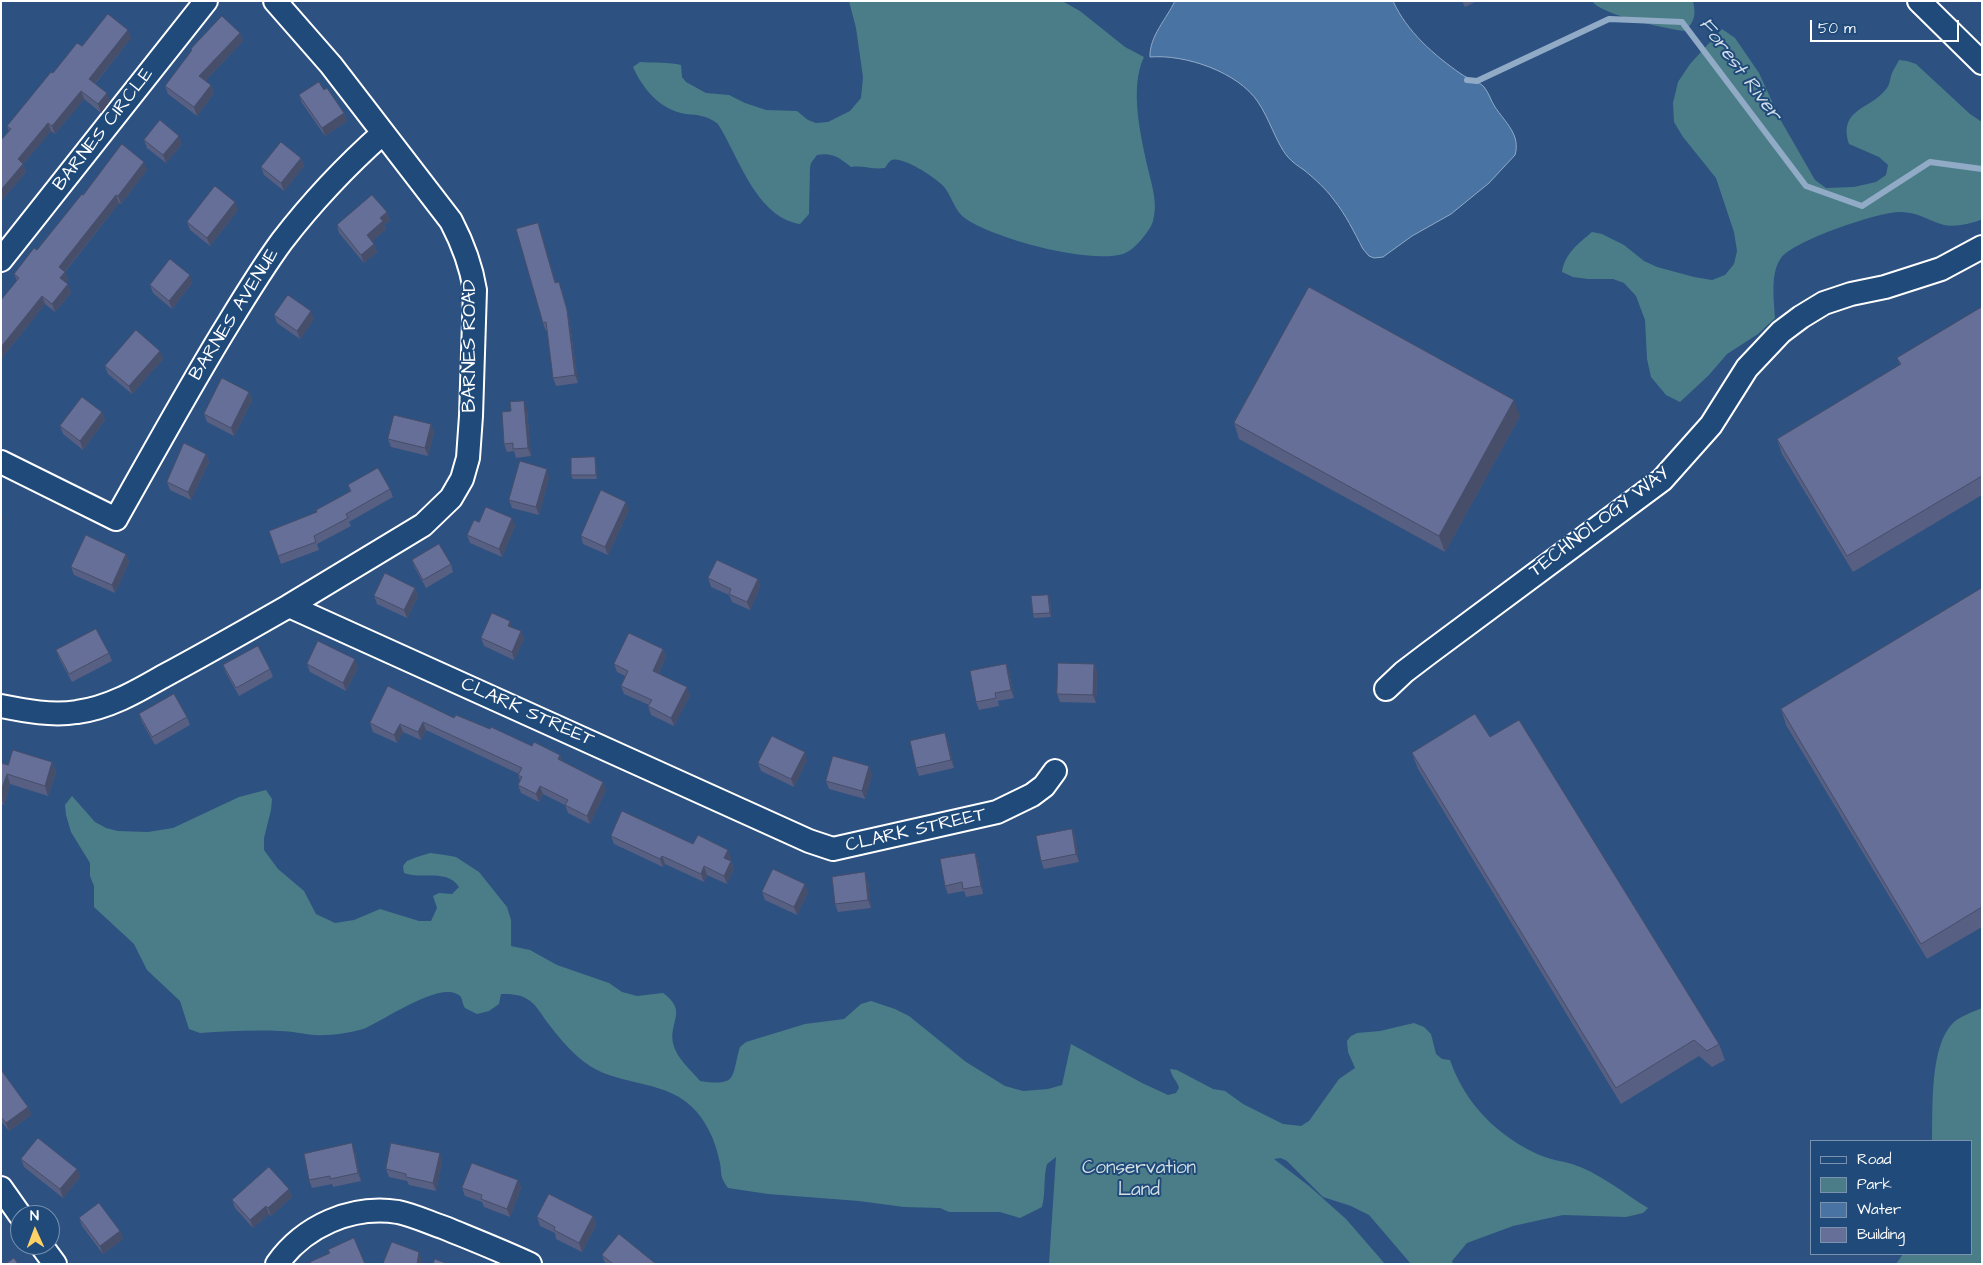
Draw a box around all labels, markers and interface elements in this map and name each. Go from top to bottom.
scale bar [1813,10,1962,42]
water label: Forest River [1693,14,1785,126]
text: 50 m [1818,18,1856,39]
street label: BARNES CIRCLE [49,64,159,196]
street label: BARNES AVENUE [185,245,285,385]
street label: BARNES ROAD [460,280,482,412]
street label: TECHNOLOGY WAY [1525,463,1675,583]
street label: CLARK STREET [457,673,597,753]
street label: CLARK STREET [844,804,988,858]
legend [1810,1140,1973,1255]
text: Road [1857,1149,1891,1170]
park label: Conservation Land [1082,1158,1196,1202]
text: Park [1857,1174,1892,1195]
text: Water [1857,1199,1901,1220]
north arrow [10,1205,60,1255]
text: N [30,1206,39,1226]
text: Building [1857,1224,1905,1245]

